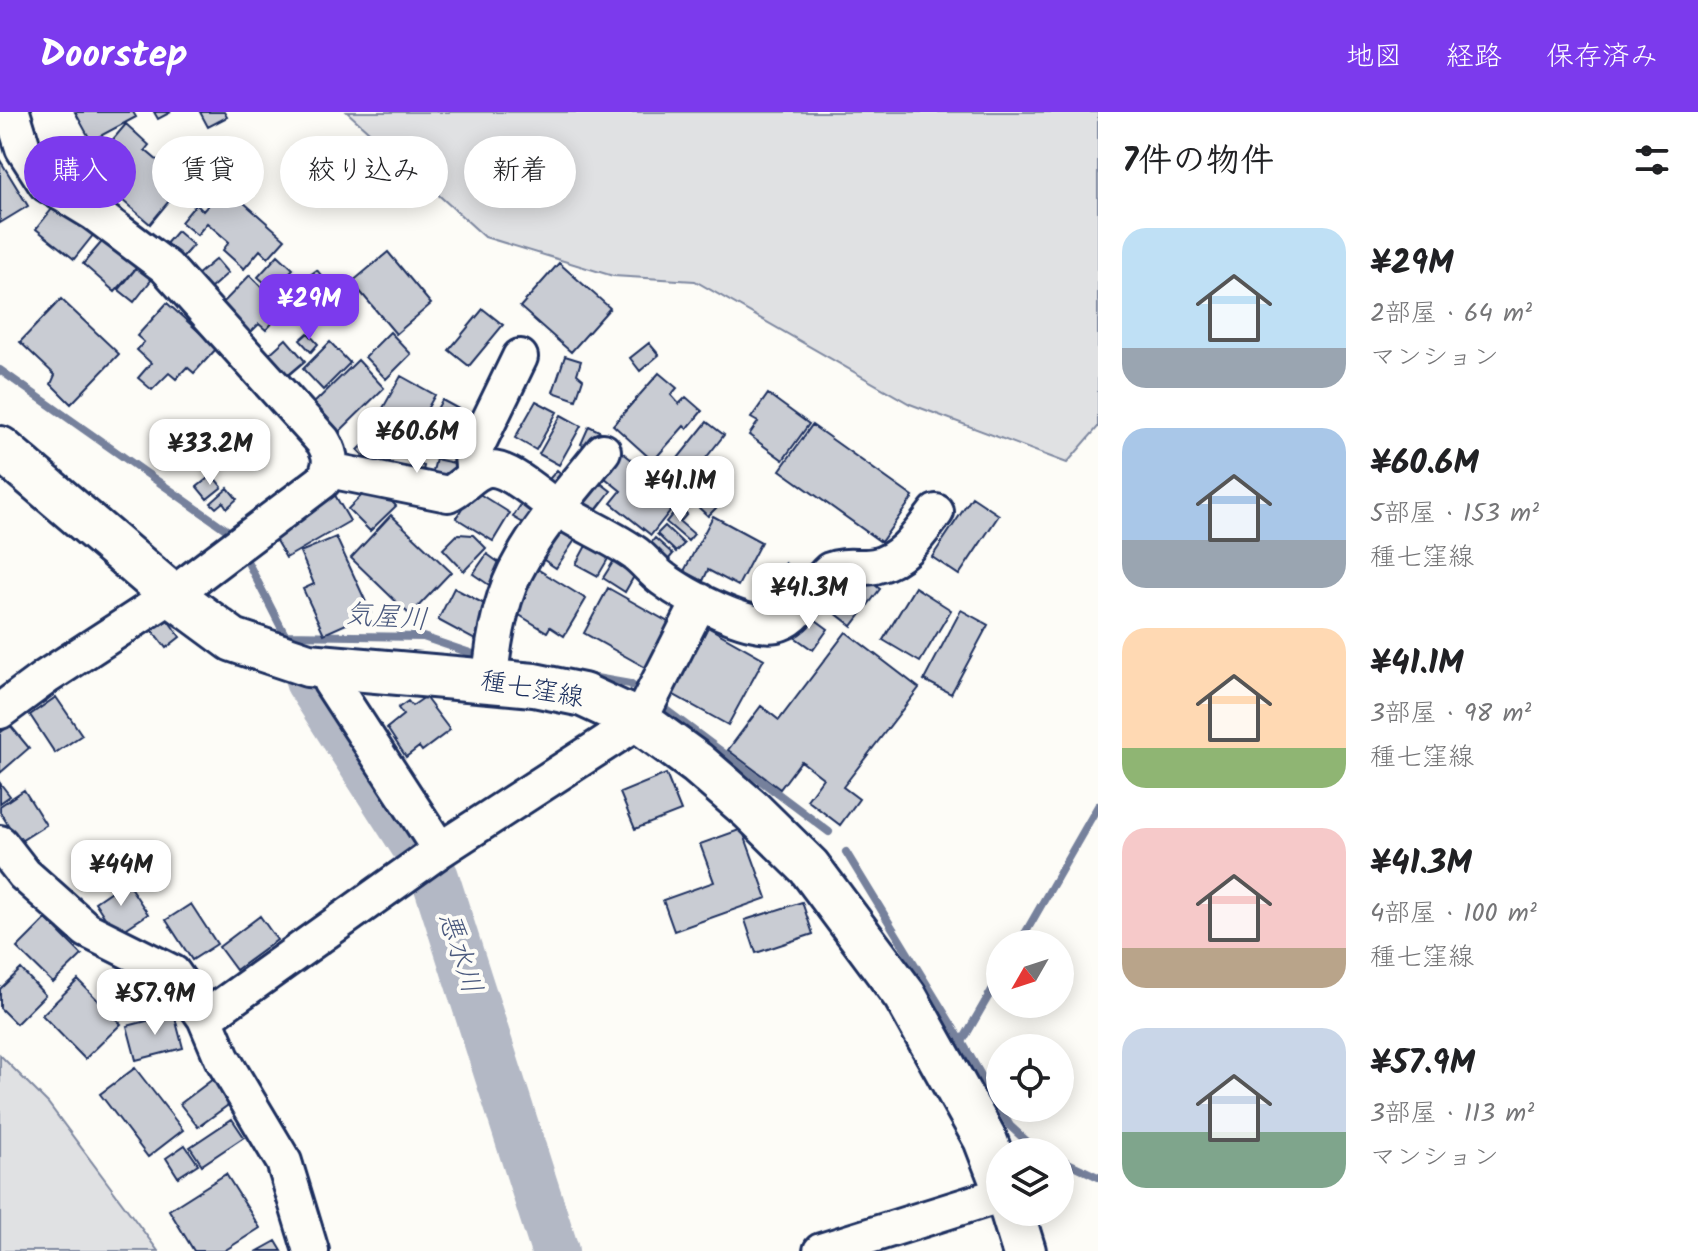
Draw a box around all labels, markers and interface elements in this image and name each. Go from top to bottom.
text: Doorstep [40,26,188,86]
text: 地図 [1346,35,1402,80]
text: 経路 [1446,35,1502,80]
text: 保存済み [1546,35,1658,80]
text: 7件の物件 [1122,135,1274,189]
chip: 購入 [24,136,136,208]
chip: 賃貸 [152,136,264,208]
chip: 絞り込み [280,136,448,208]
chip: 新着 [464,136,576,208]
icon: filters [1630,138,1674,182]
text: ¥29M [1370,237,1454,291]
icon: home [1186,260,1282,356]
pin: ¥29M [262,274,356,342]
text: ¥29M [277,279,341,321]
text: 2部屋 · 64 m² [1370,293,1532,335]
text: マンション [1370,337,1499,379]
pin: ¥60.6M [352,407,482,475]
text: ¥60.6M [375,412,459,454]
pin: ¥33.2M [145,419,275,487]
text: ¥33.2M [167,424,253,466]
text: ¥60.6M [1370,437,1479,491]
pin: ¥41.1M [615,456,745,524]
icon: home [1186,460,1282,556]
text: ¥41.1M [644,461,716,503]
text: 5部屋 · 153 m² [1370,493,1539,535]
text: 種七窪線 [1370,537,1474,579]
pin: ¥41.3M [744,563,874,631]
text: ¥41.3M [770,568,848,610]
water label: 気屋川 [343,593,429,643]
text: ¥41.1M [1370,637,1464,691]
street label: 種七窪線 [477,660,587,720]
icon: home [1186,660,1282,756]
text: 3部屋 · 98 m² [1370,693,1531,735]
text: 種七窪線 [1370,737,1474,779]
text: ¥41.3M [1370,837,1472,891]
pin: ¥44M [74,840,168,908]
text: ¥44M [89,845,153,887]
icon: home [1186,860,1282,956]
text: 4部屋 · 100 m² [1370,893,1537,935]
water label: 悪水川 [425,906,493,1000]
north arrow [986,930,1074,1018]
map controls [986,930,1074,1226]
text: 種七窪線 [1370,937,1474,979]
pin: ¥57.9M [90,969,220,1037]
text: ¥57.9M [115,974,195,1016]
button: locate [986,1034,1074,1122]
text: ¥57.9M [1370,1037,1475,1091]
icon: home [1186,1060,1282,1156]
text: 3部屋 · 113 m² [1370,1093,1534,1135]
text: マンション [1370,1137,1499,1179]
button: layers [986,1138,1074,1226]

